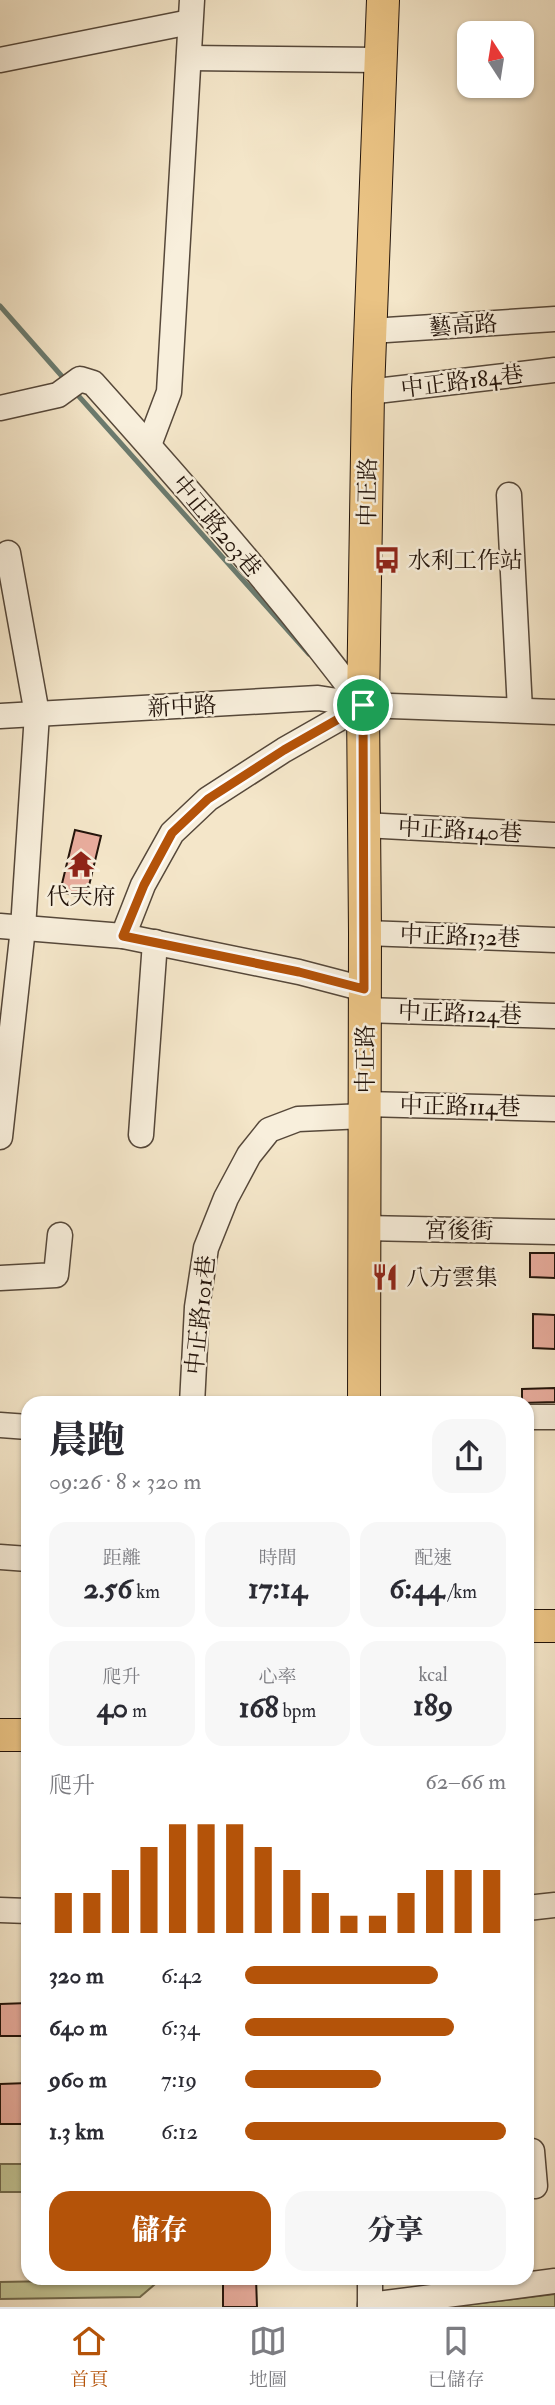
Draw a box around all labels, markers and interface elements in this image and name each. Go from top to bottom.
north arrow [457,21,534,98]
map controls [457,21,534,98]
street label: 藝高路 [428,309,498,342]
street label: 中正路184巷 [399,360,525,403]
street label: 中正路 [352,457,383,527]
street label: 中正路203巷 [166,469,268,583]
bus stop icon: 水利工作站 [372,545,402,575]
place label: 水利工作站 [408,546,523,575]
pin [333,675,393,735]
icon: arrive [344,686,382,724]
street label: 新中路 [147,690,217,723]
street label: 中正路140巷 [397,813,523,848]
temple icon: 代天府 [66,849,96,879]
place label: 代天府 [47,882,116,911]
street label: 中正路132巷 [399,920,521,953]
street label: 中正路124巷 [397,997,523,1030]
street label: 中正路 [351,1025,380,1094]
street label: 中正路114巷 [399,1091,521,1122]
street label: 宮後街 [424,1215,494,1246]
street label: 中正路101巷 [180,1254,221,1376]
restaurant icon: 八方雲集 [370,1262,400,1292]
place label: 八方雲集 [406,1263,498,1292]
text: 晨跑 [49,1417,125,1465]
button: share [432,1419,506,1493]
text: 09:26 · 8 × 320 m [49,1467,201,1496]
text: 距離 [103,1546,141,1570]
text: 時間 [258,1546,297,1570]
text: 配速 [414,1546,452,1570]
text: 2.56 [84,1570,132,1607]
text: 17:14 [248,1570,307,1607]
text: 6:44 [389,1570,444,1607]
text: km [132,1580,160,1604]
text: /km [444,1580,477,1604]
text: kcal [419,1663,448,1687]
text: 爬升 [103,1665,141,1689]
text: 心率 [258,1665,297,1689]
text: 189 [413,1687,453,1724]
text: 40 [97,1689,128,1726]
text: 168 [239,1689,279,1726]
text: m [128,1699,147,1723]
text: bpm [279,1699,316,1723]
text: 62–66 m [425,1767,506,1796]
text: 爬升 [49,1771,95,1800]
text: 320 m [49,1961,104,1990]
text: 6:42 [161,1961,202,1990]
text: 640 m [49,2013,107,2042]
text: 6:34 [161,2013,199,2042]
text: 960 m [49,2065,107,2094]
text: 7:19 [161,2065,197,2094]
text: 1.3 km [49,2117,104,2146]
text: 6:12 [161,2117,198,2146]
button: 儲存 [49,2191,271,2271]
button: 分享 [285,2191,506,2271]
tab: 首頁 [70,2322,108,2392]
tab: 地圖 [249,2322,287,2392]
tab: 已儲存 [428,2322,485,2392]

